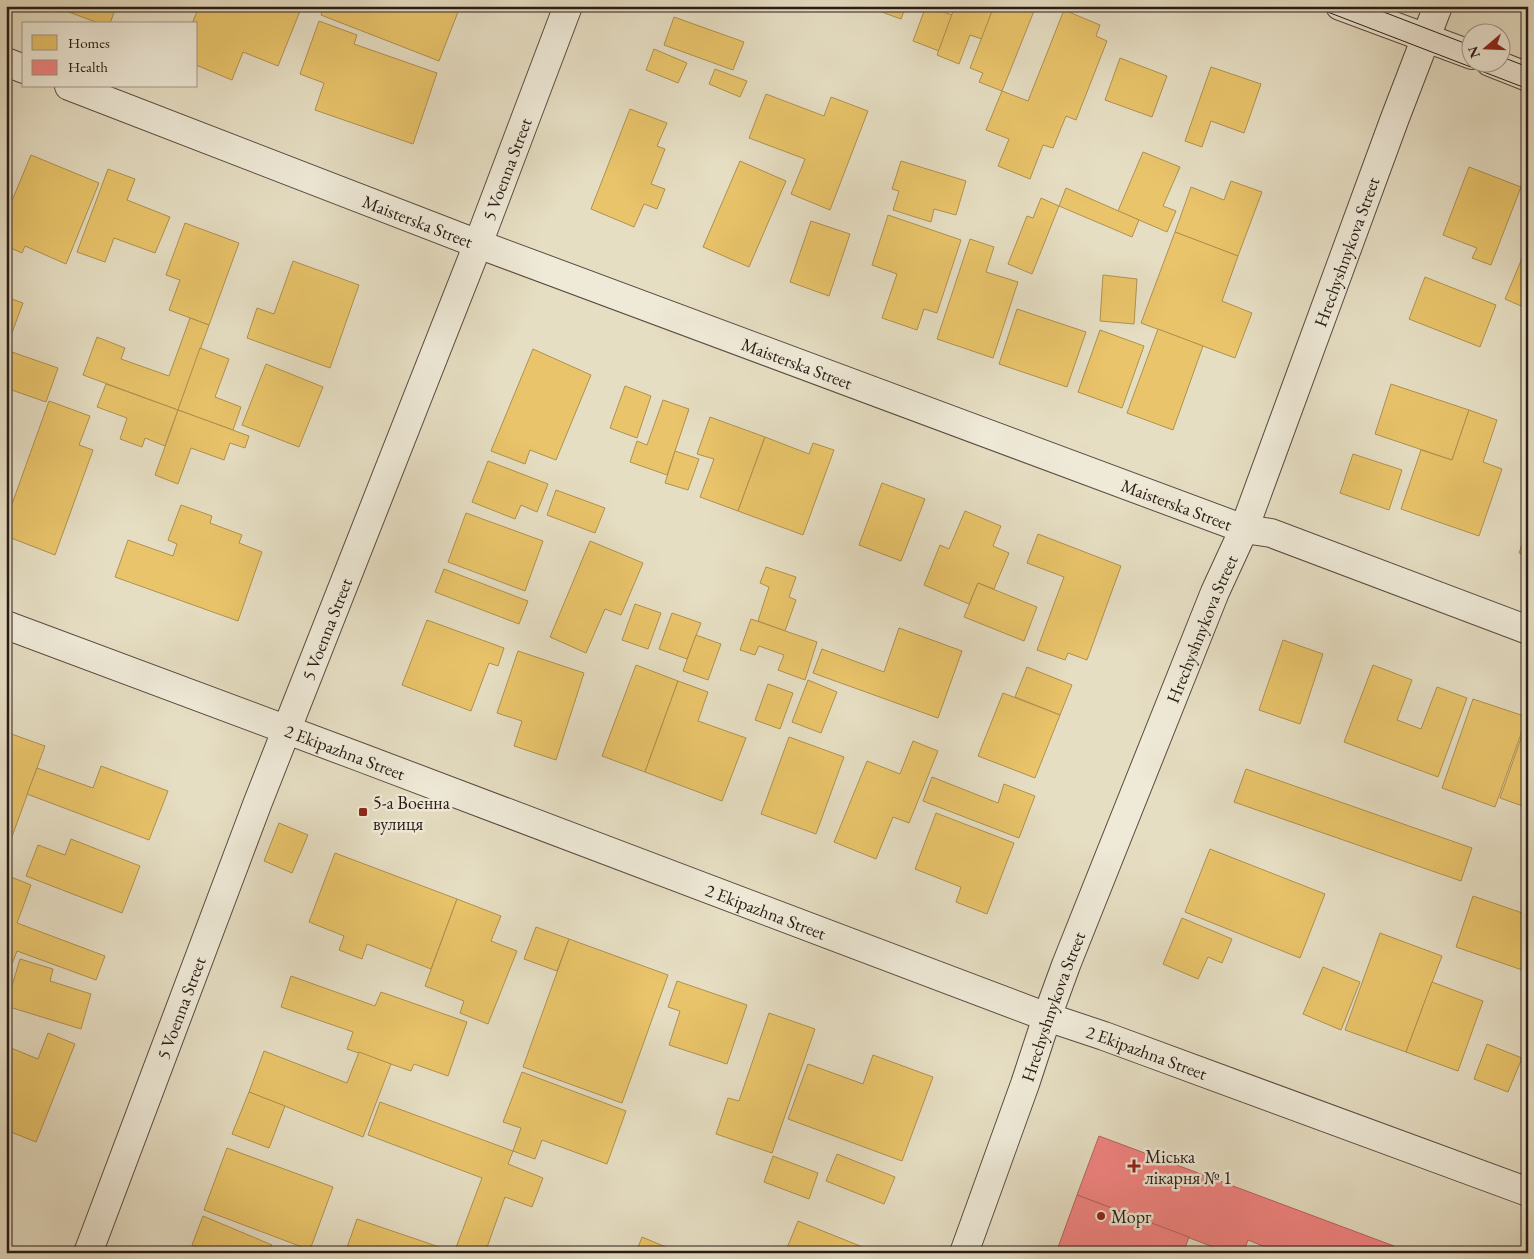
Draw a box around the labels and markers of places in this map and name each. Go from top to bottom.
place label: 5-а Воєнна вулиця [373,791,451,835]
marker: 5-а Воєнна вулиця [357,806,369,818]
place label: Міська лікарня № 1 [1145,1145,1232,1189]
marker: Міська лікарня № 1 [1127,1159,1141,1173]
place label: Морг [1111,1205,1152,1228]
marker: Морг [1095,1210,1107,1222]

